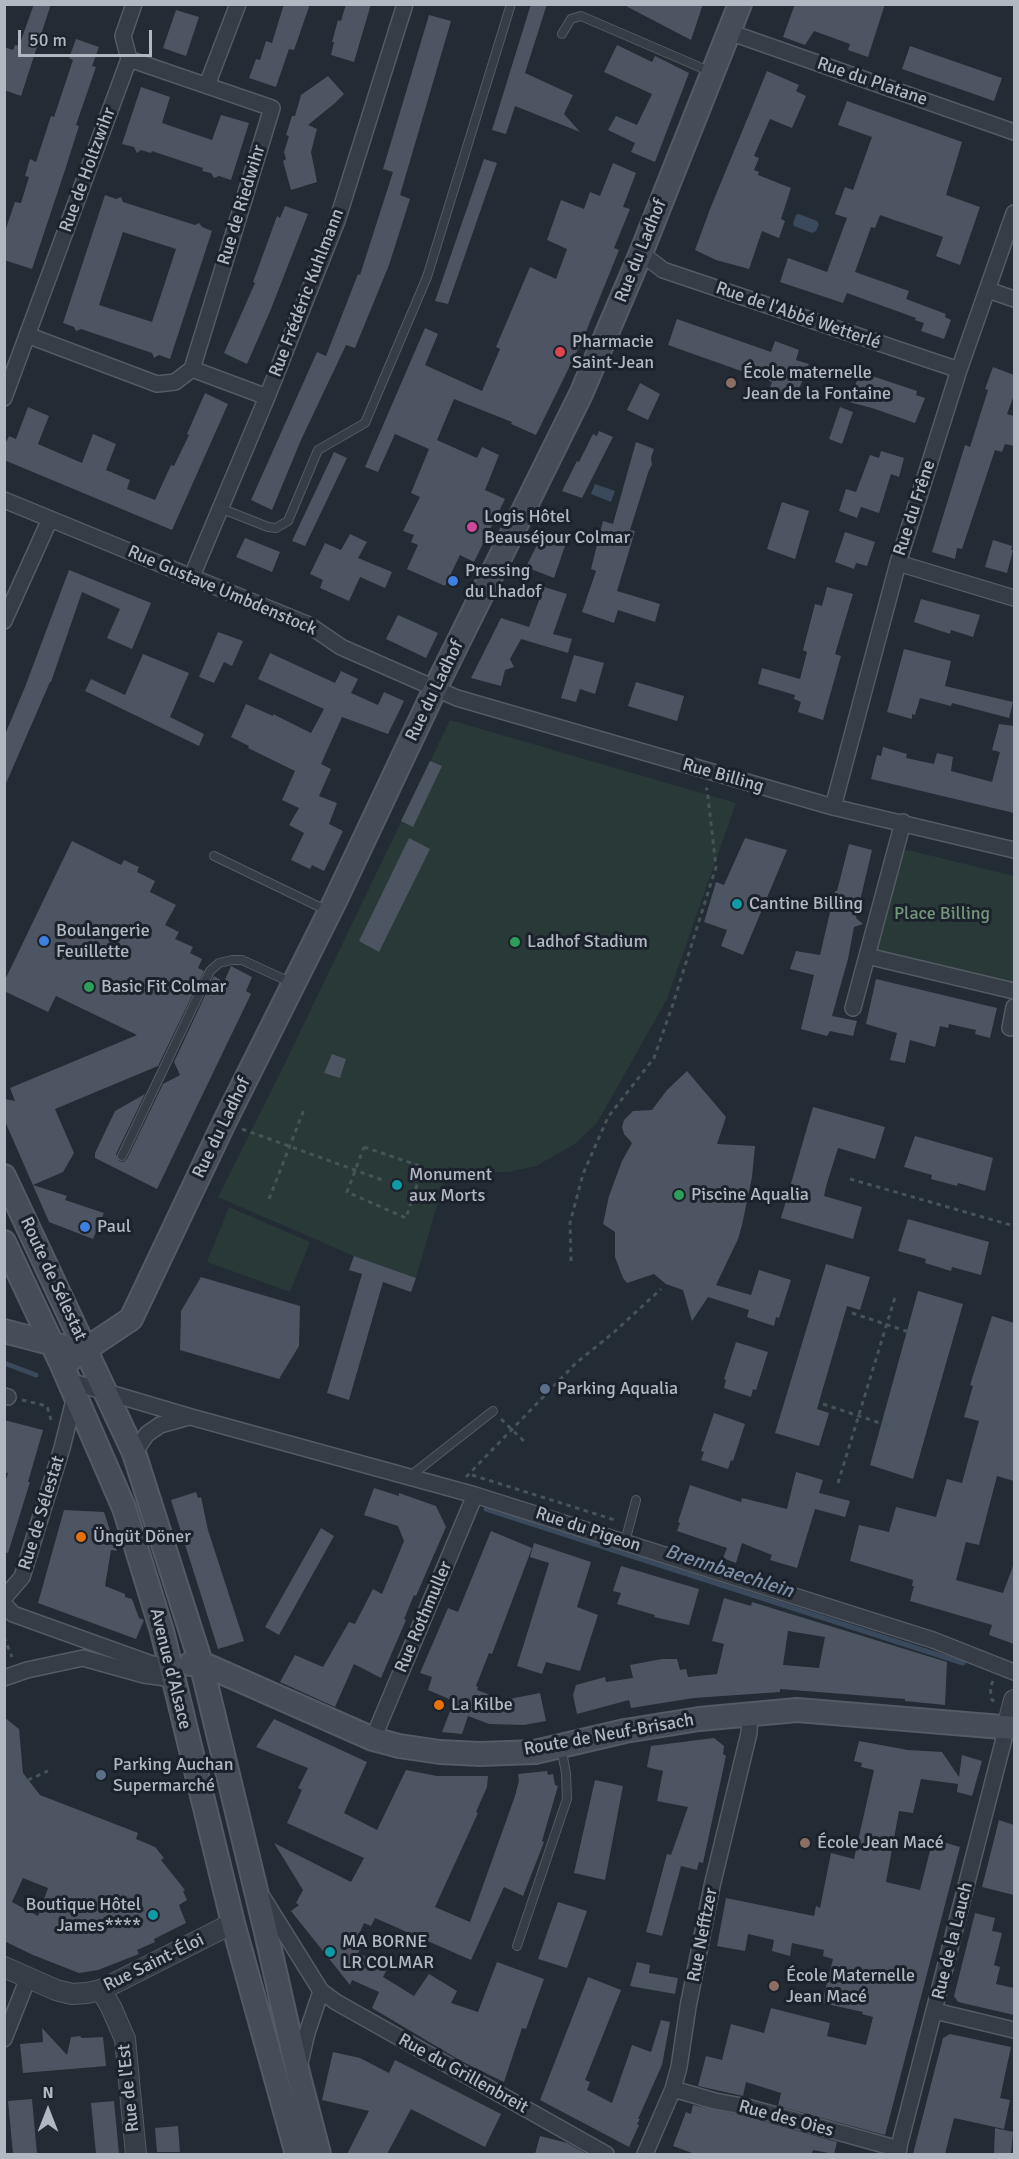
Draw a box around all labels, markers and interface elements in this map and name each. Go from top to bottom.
scale bar [21,18,154,56]
text: 50 m [29,29,67,51]
street label: Rue du Platane [814,53,930,111]
street label: Rue de Holtzwihr [55,105,121,235]
street label: Rue de Riedwihr [213,142,271,268]
street label: Rue du Ladhof [610,196,672,306]
street label: Rue Frédéric Kuhlmann [265,206,349,380]
street label: Rue de l'Abbé Wetterlé [713,278,883,354]
place label: Pharmacie Saint-Jean [572,331,654,374]
marker: Pharmacie Saint-Jean [553,345,567,359]
place label: École maternelle Jean de la Fontaine [743,362,891,404]
marker: École maternelle Jean de la Fontaine [724,376,738,390]
street label: Rue du Frêne [889,457,941,559]
place label: Logis Hôtel Beauséjour Colmar [484,506,630,548]
marker: Logis Hôtel Beauséjour Colmar [465,520,479,534]
street label: Rue Gustave Umbdenstock [124,541,320,641]
place label: Pressing du Lhadof [465,560,541,602]
marker: Pressing du Lhadof [446,574,460,588]
street label: Rue du Ladhof [401,637,469,745]
street label: Rue Billing [680,754,766,798]
place label: Cantine Billing [749,893,863,915]
marker: Cantine Billing [730,897,744,911]
park label: Place Billing [894,903,990,925]
place label: Boulangerie Feuillette [56,920,150,962]
place label: Ladhof Stadium [527,931,648,953]
marker: Boulangerie Feuillette [37,934,51,948]
marker: Ladhof Stadium [508,935,522,949]
place label: Basic Fit Colmar [101,976,226,998]
marker: Basic Fit Colmar [82,980,96,994]
street label: Rue du Ladhof [188,1074,256,1182]
place label: Monument aux Morts [409,1164,492,1206]
marker: Monument aux Morts [390,1178,404,1192]
place label: Piscine Aqualia [691,1184,809,1206]
marker: Piscine Aqualia [672,1188,686,1202]
street label: Route de Sélestat [15,1214,91,1344]
place label: Paul [97,1216,131,1238]
marker: Paul [78,1220,92,1234]
place label: Parking Aqualia [557,1378,678,1400]
marker: Parking Aqualia [538,1382,552,1396]
street label: Rue de Sélestat [14,1453,70,1573]
street label: Rue du Pigeon [533,1503,643,1557]
place label: Üngüt Döner [93,1526,191,1548]
marker: Üngüt Döner [74,1530,88,1544]
water label: Brennbaechlein [662,1540,796,1604]
street label: Rue Rothmuller [391,1558,457,1676]
street label: Avenue d'Alsace [145,1606,195,1732]
place label: La Kilbe [451,1694,513,1716]
marker: La Kilbe [432,1698,446,1712]
street label: Route de Neuf-Brisach [522,1709,696,1761]
place label: Parking Auchan Supermarché [113,1754,233,1796]
marker: Parking Auchan Supermarché [94,1768,108,1782]
place label: École Jean Macé [817,1832,944,1854]
marker: École Jean Macé [798,1836,812,1850]
street label: Rue de la Lauch [928,1880,978,2002]
street label: Rue Nefftzer [683,1886,723,1984]
place label: Boutique Hôtel James**** [26,1894,141,1936]
marker: Boutique Hôtel James**** [146,1908,160,1922]
street label: Rue Saint-Éloi [100,1929,208,1997]
place label: MA BORNE LR COLMAR [342,1931,434,1974]
marker: MA BORNE LR COLMAR [323,1945,337,1959]
place label: École Maternelle Jean Macé [786,1965,915,2008]
marker: École Maternelle Jean Macé [767,1979,781,1993]
street label: Rue du Grillenbreit [394,2029,532,2119]
street label: Rue de l'Est [114,2043,144,2133]
north arrow [18,2081,78,2141]
text: N [42,2083,54,2103]
street label: Rue des Oies [736,2096,836,2142]

